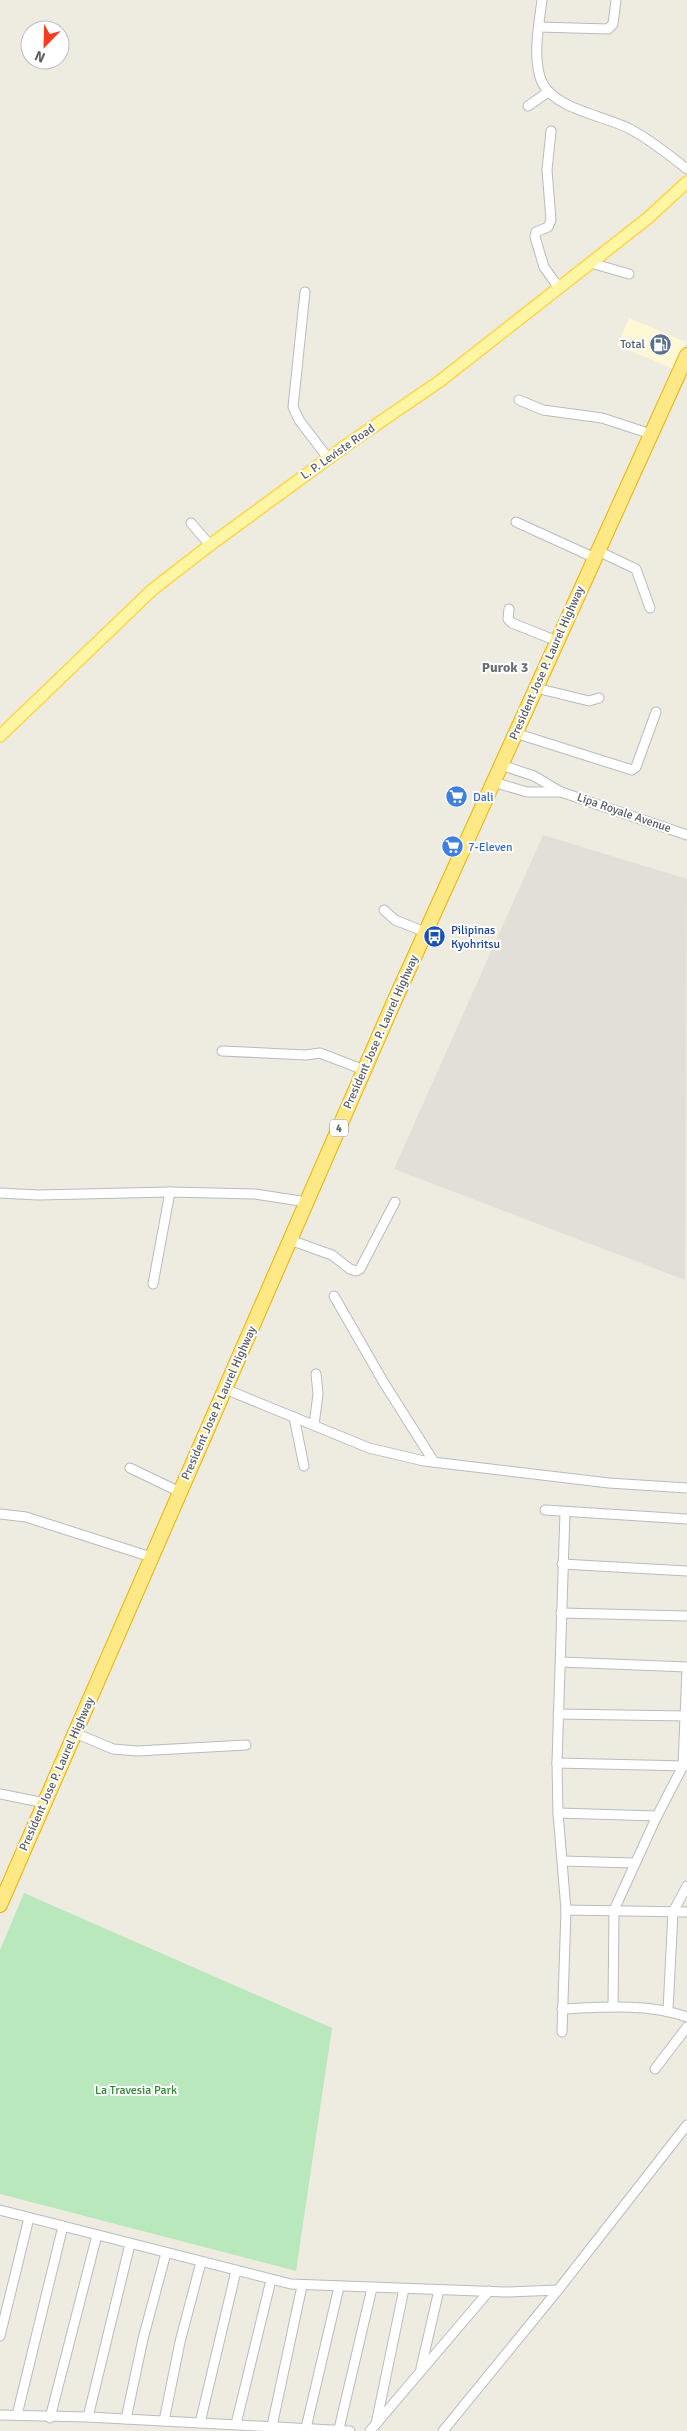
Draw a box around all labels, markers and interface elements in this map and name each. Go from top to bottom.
north arrow [20,20,70,70]
text: N [32,47,48,66]
fuel station icon: Total [649,332,673,356]
place label: Total [620,337,645,352]
street label: L. P. Leviste Road [298,421,378,483]
street label: President Jose P. Laurel Highway [506,583,588,742]
district label: Purok 3 [482,659,528,676]
supermarket icon: Dali [445,785,469,809]
place label: Dali [473,790,493,805]
street label: Lipa Royale Avenue [575,790,673,836]
supermarket icon: 7-Eleven [440,835,464,859]
place label: 7-Eleven [468,840,513,855]
place label: Pilipinas Kyohritsu [451,923,500,952]
bus stop icon: Pilipinas Kyohritsu [423,925,447,949]
street label: President Jose P. Laurel Highway [340,952,422,1111]
road number: 4 [330,1120,348,1136]
street label: President Jose P. Laurel Highway [178,1323,260,1482]
street label: President Jose P. Laurel Highway [16,1694,98,1853]
park label: La Travesia Park [95,2083,177,2098]

